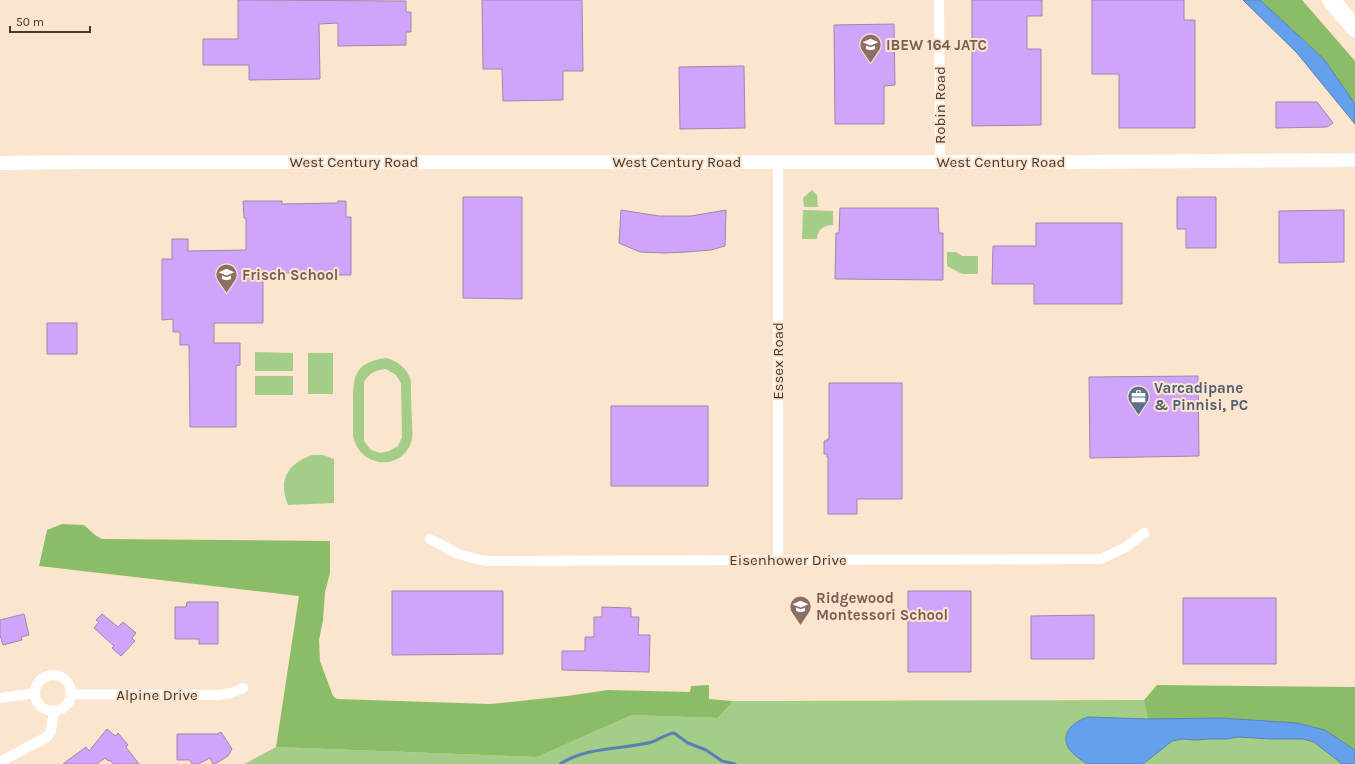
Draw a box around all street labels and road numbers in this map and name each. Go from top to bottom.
street label: Robin Road [931,66,949,144]
street label: West Century Road [290,153,418,171]
street label: West Century Road [613,153,741,171]
street label: West Century Road [937,153,1065,171]
street label: Essex Road [769,322,787,400]
street label: Eisenhower Drive [729,551,847,569]
street label: Alpine Drive [116,686,198,704]

